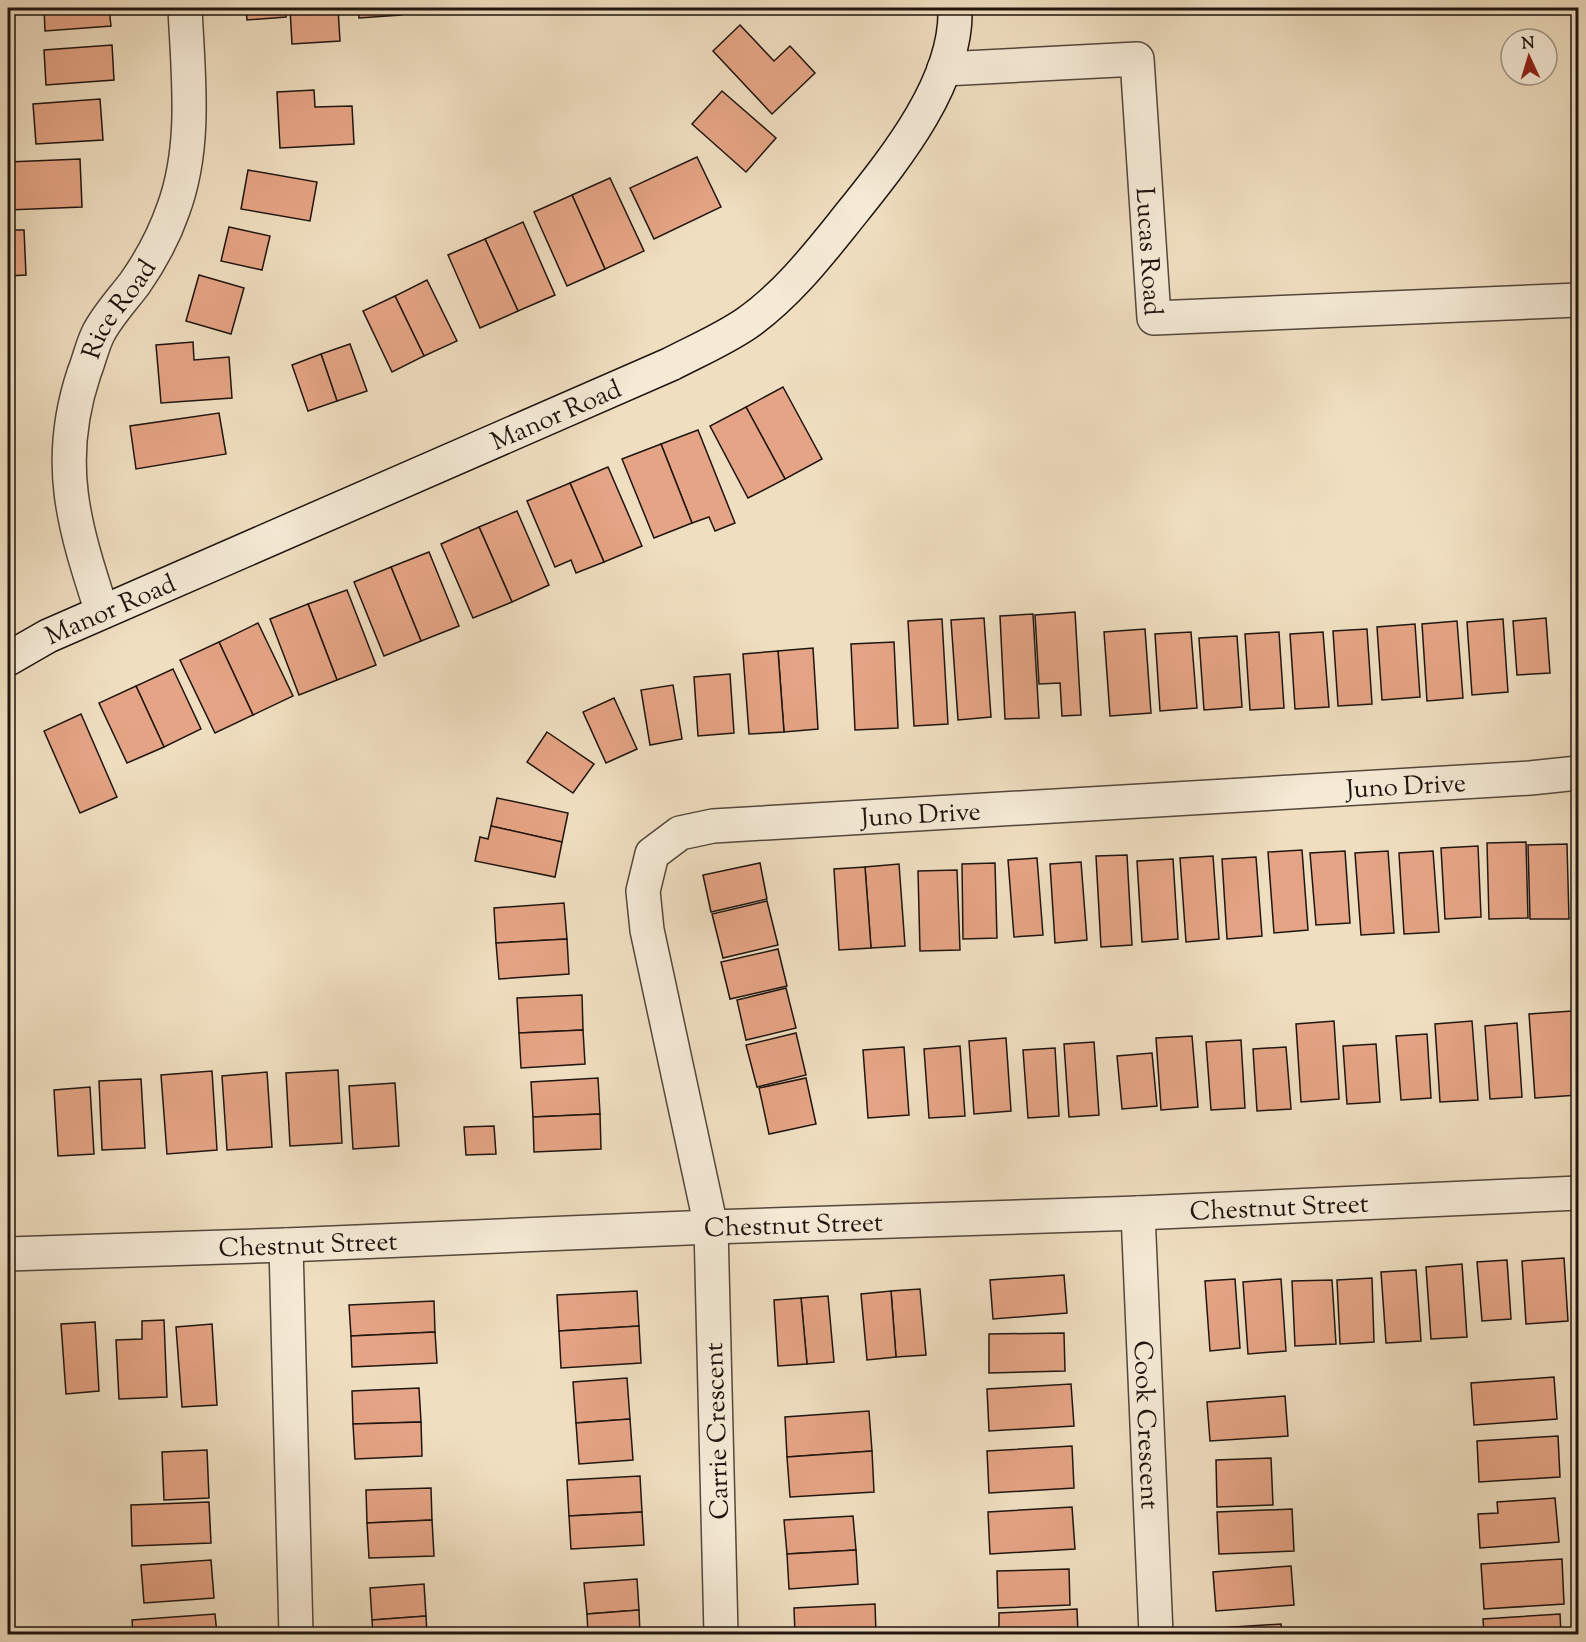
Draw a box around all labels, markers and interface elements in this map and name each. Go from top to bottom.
north arrow [1499,27,1559,87]
text: N [1521,33,1536,56]
street label: Lucas Road [1124,186,1170,317]
street label: Rice Road [74,253,167,364]
street label: Manor Road [485,372,628,461]
street label: Manor Road [40,566,183,656]
street label: Juno Drive [1343,766,1467,810]
street label: Juno Drive [858,794,982,838]
street label: Chestnut Street [1189,1187,1370,1232]
street label: Chestnut Street [703,1205,884,1248]
street label: Chestnut Street [218,1224,398,1268]
street label: Cook Crescent [1122,1340,1167,1510]
street label: Carrie Crescent [697,1342,740,1520]

